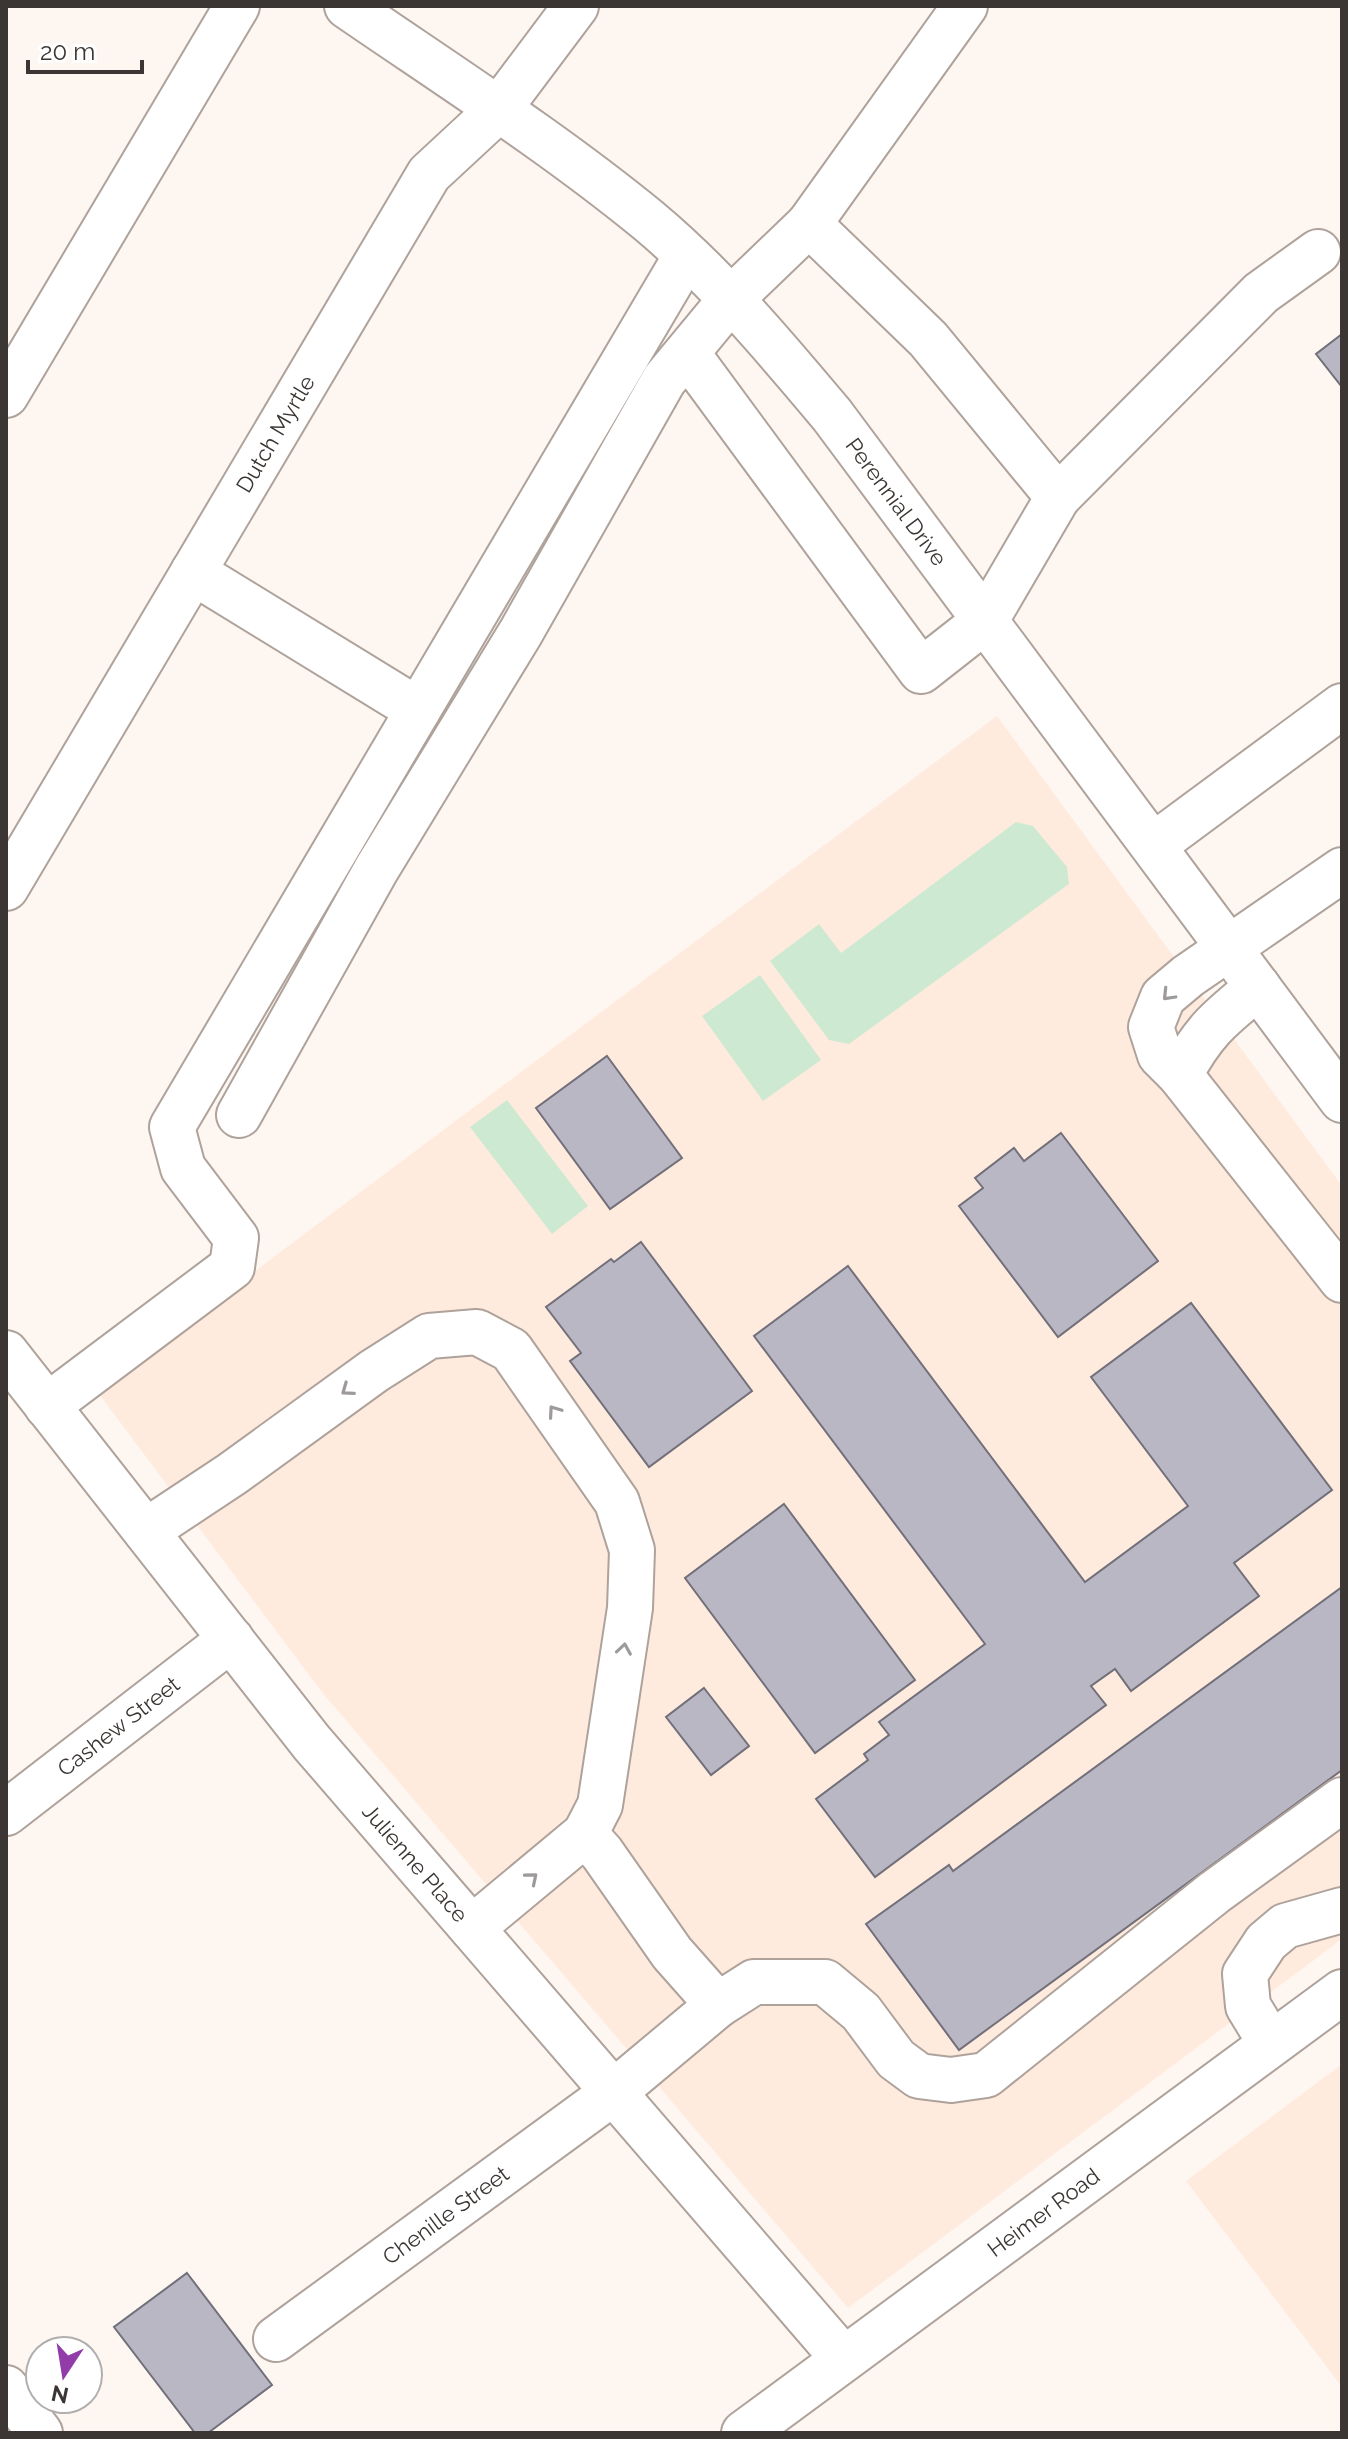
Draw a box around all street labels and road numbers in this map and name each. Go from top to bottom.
street label: Dutch Myrtle [230,370,320,497]
street label: Perennial Drive [841,433,953,571]
street label: Cashew Street [52,1670,185,1781]
street label: Julienne Place [357,1798,474,1927]
street label: Chenille Street [377,2160,514,2270]
street label: Heimer Road [982,2162,1104,2262]

